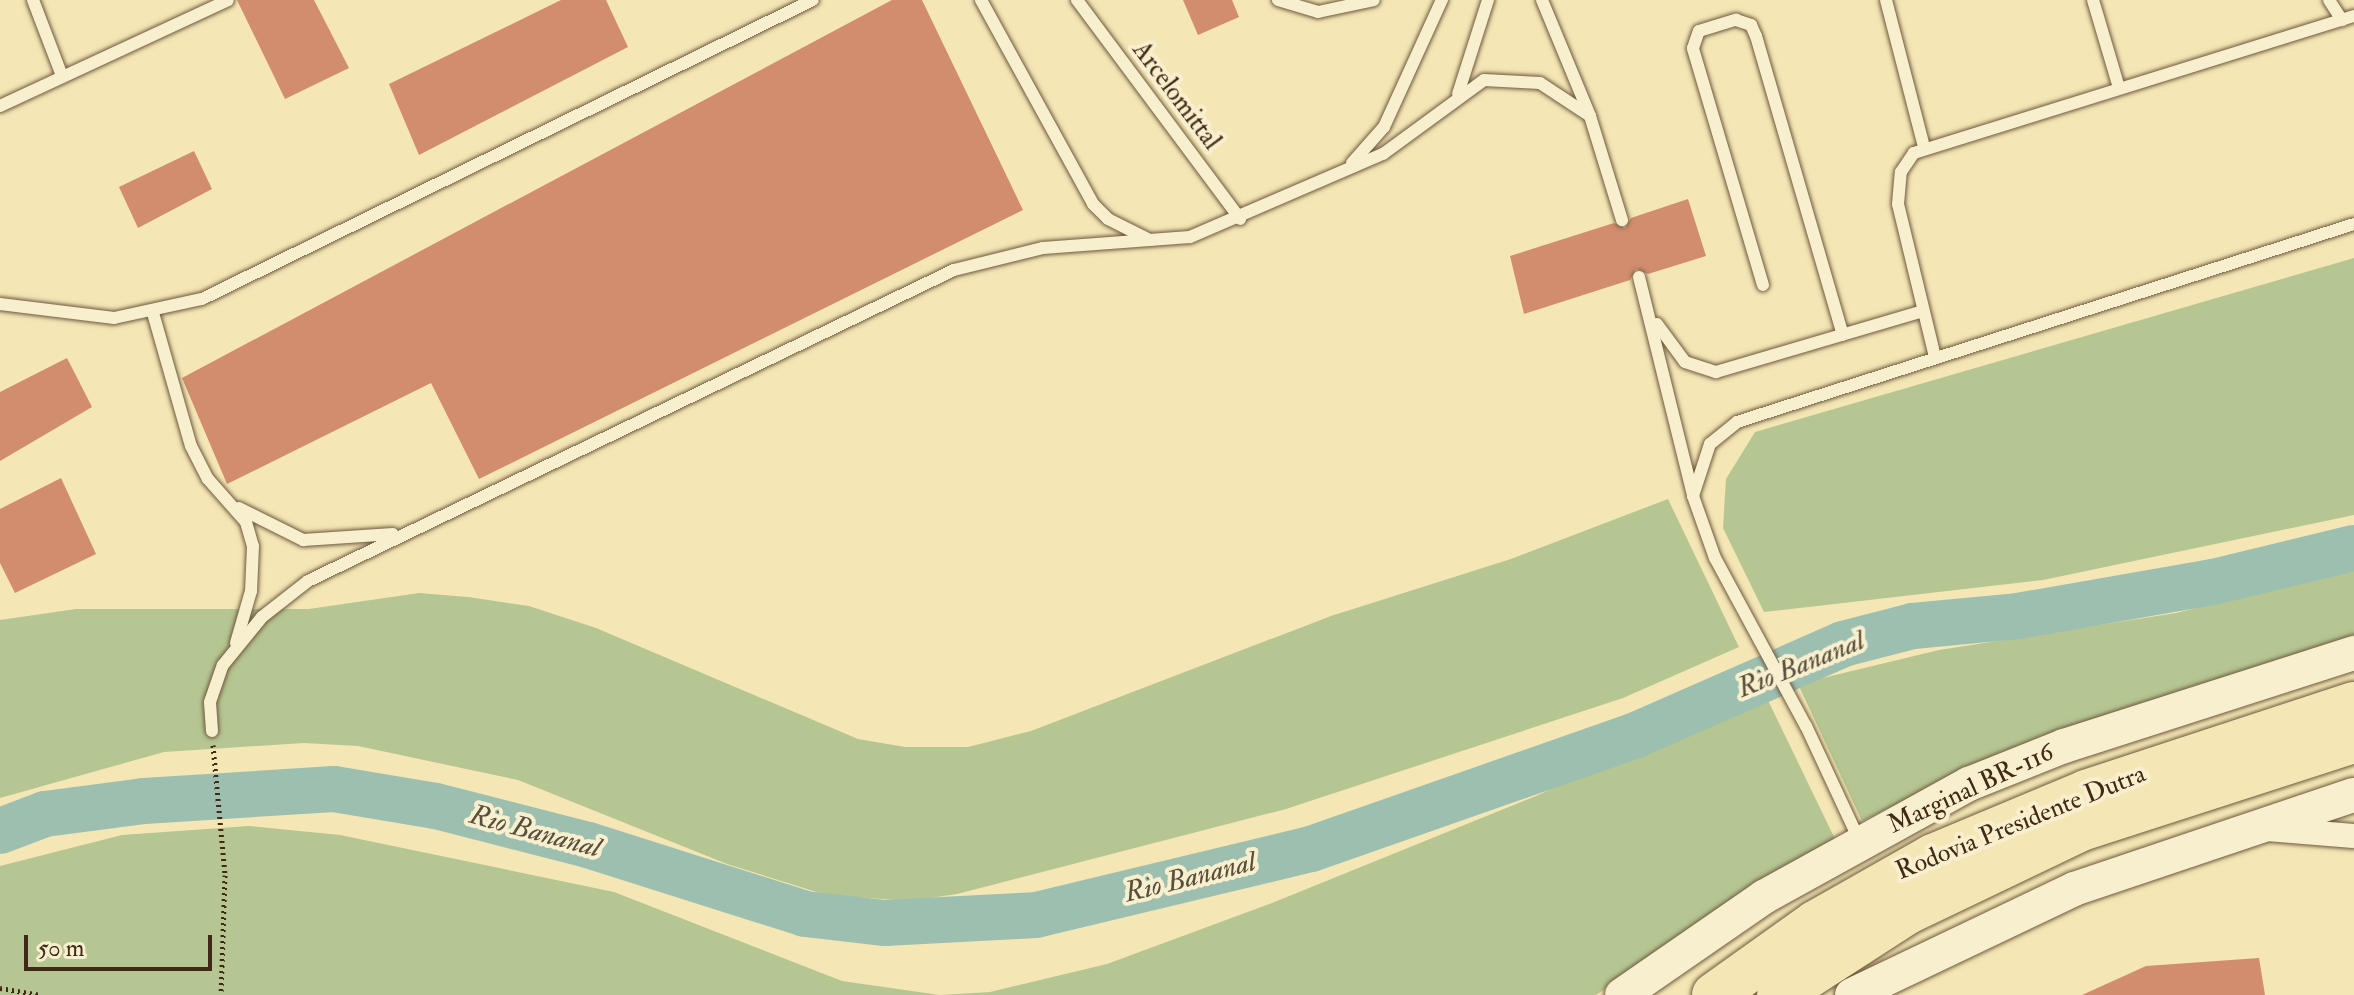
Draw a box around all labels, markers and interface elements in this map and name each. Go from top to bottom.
street label: Arcelomittal [1125,36,1227,156]
water label: Rio Bananal [1733,624,1869,706]
street label: Marginal BR-116 [1883,737,2059,841]
street label: Rodovia Presidente Dutra [1892,759,2150,887]
water label: Rio Bananal [466,798,604,866]
water label: Rio Bananal [1121,846,1259,910]
scale bar [28,919,216,969]
text: 50 m [38,933,84,964]

